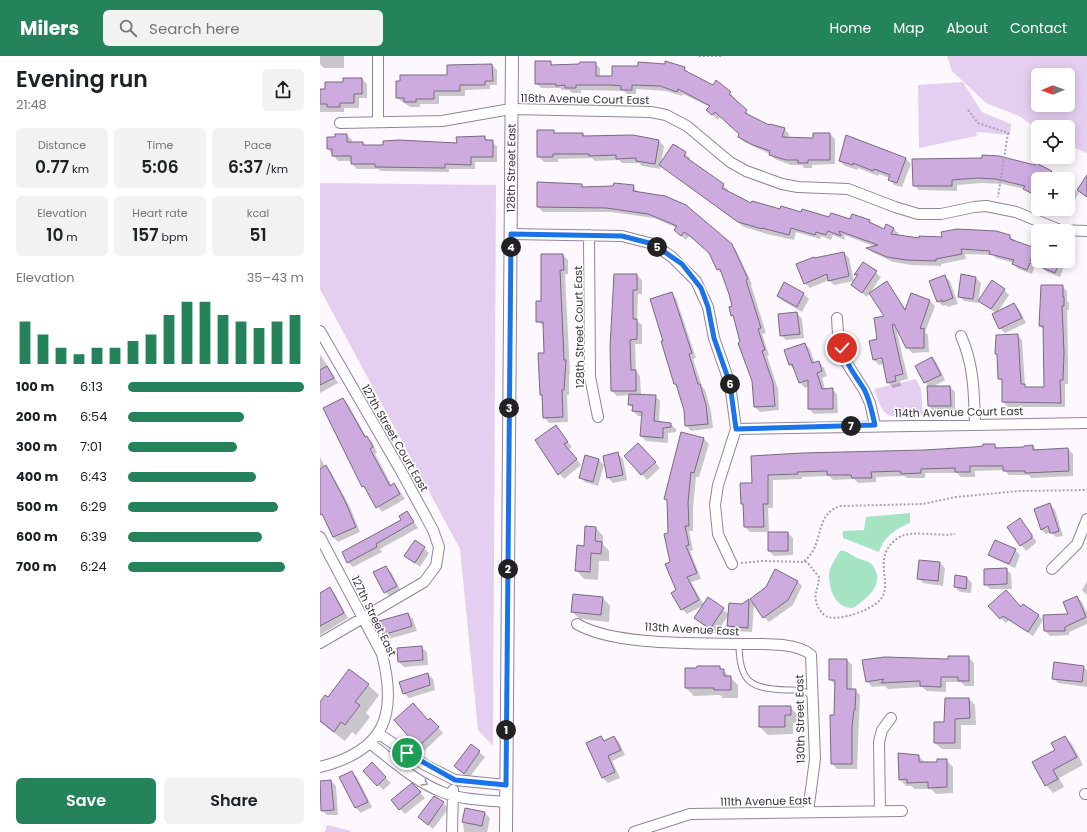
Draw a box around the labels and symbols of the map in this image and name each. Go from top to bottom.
north arrow [1031,68,1075,112]
street label: 116th Avenue Court East [521,90,649,108]
street label: 128th Street East [503,124,519,213]
pin: 4 [501,237,521,257]
pin: 5 [647,237,667,257]
street label: 128th Street Court East [570,266,588,388]
pin [825,331,859,365]
pin: 6 [720,374,740,394]
street label: 127th Street Court East [358,381,432,495]
pin: 3 [499,398,519,418]
street label: 114th Avenue Court East [895,403,1023,421]
pin: 7 [841,416,861,436]
pin: 2 [498,559,518,579]
street label: 127th Street East [348,573,400,659]
street label: 113th Avenue East [644,619,740,639]
street label: 130th Street East [791,674,809,764]
pin: 1 [496,720,516,740]
pin [390,736,424,770]
one-way arrow [421,778,428,785]
street label: 111th Avenue East [720,792,812,810]

